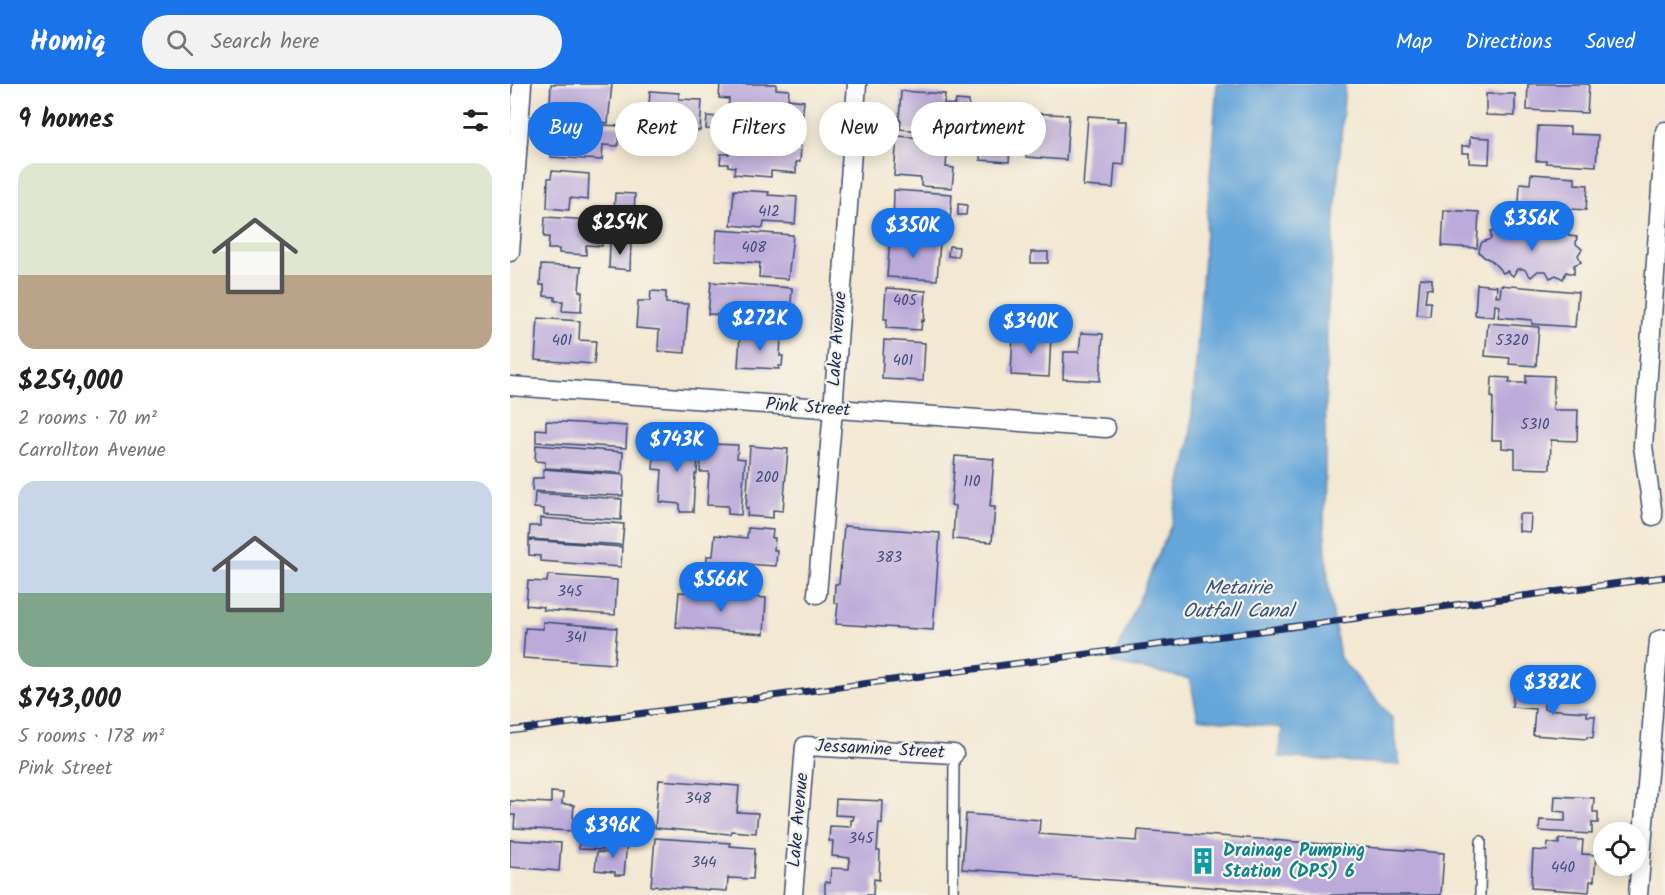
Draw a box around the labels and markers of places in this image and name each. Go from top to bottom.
pin: $356K [1490,201,1574,252]
pin: $254K [578,205,662,256]
pin: $350K [871,208,955,259]
pin: $272K [718,301,802,352]
pin: $340K [989,304,1073,355]
pin: $743K [635,422,719,473]
pin: $566K [679,562,763,613]
pin: $382K [1511,665,1595,716]
pin: $396K [571,808,655,859]
place label: Drainage Pumping Station (DPS) 6 [1223,837,1365,887]
building icon: Drainage Pumping Station (DPS) 6 [1188,846,1218,876]

